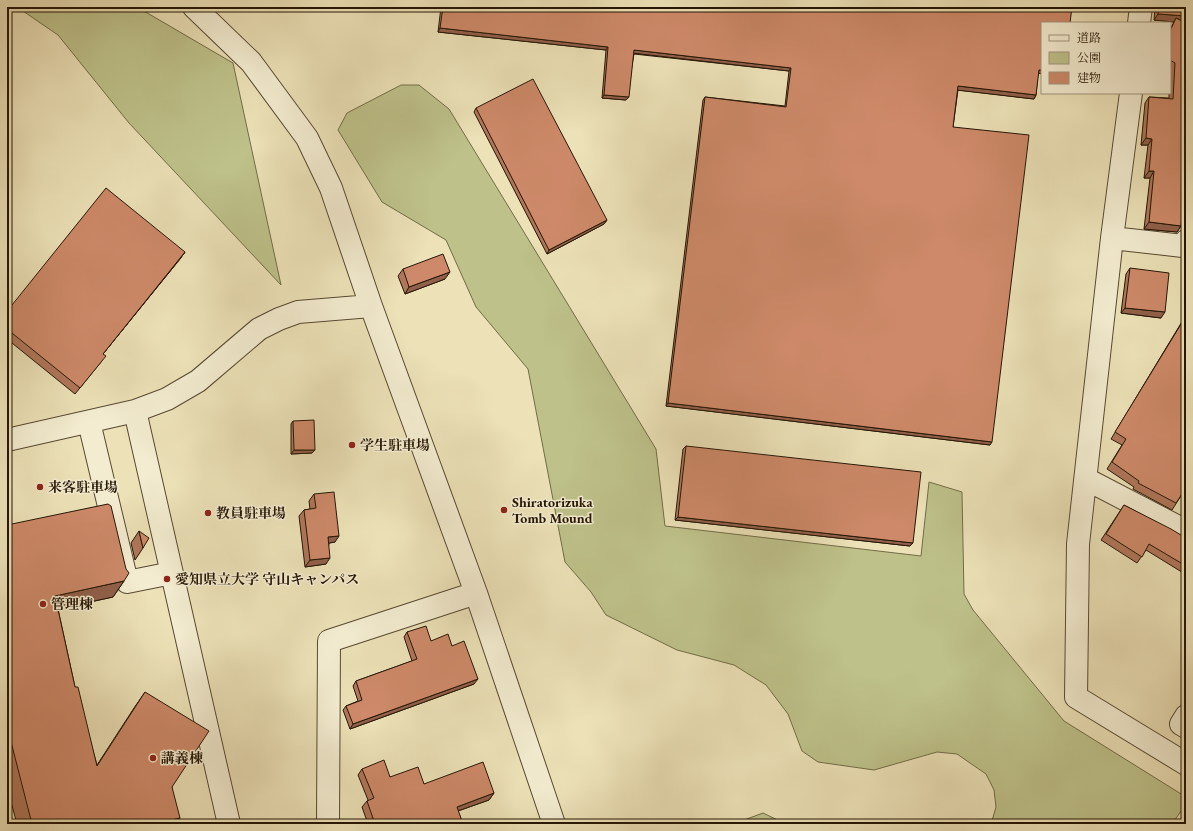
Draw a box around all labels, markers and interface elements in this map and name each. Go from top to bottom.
legend [1041,22,1171,94]
text: 道路 [1077,30,1101,46]
text: 公園 [1077,50,1101,66]
text: 建物 [1077,70,1101,86]
place label: 学生駐車場 [360,436,430,454]
marker: 学生駐車場 [347,440,357,450]
place label: 来客駐車場 [48,478,118,496]
marker: 来客駐車場 [35,482,45,492]
place label: Shiratorizuka Tomb Mound [512,493,593,527]
place label: 教員駐車場 [216,504,286,522]
marker: Shiratorizuka Tomb Mound [499,505,509,515]
marker: 教員駐車場 [203,508,213,518]
place label: 愛知県立大学 守山キャンパス [175,570,359,588]
marker: 愛知県立大学 守山キャンパス [162,574,172,584]
place label: 管理棟 [51,595,93,613]
marker: 管理棟 [38,599,48,609]
place label: 講義棟 [161,749,203,767]
marker: 講義棟 [148,753,158,763]

